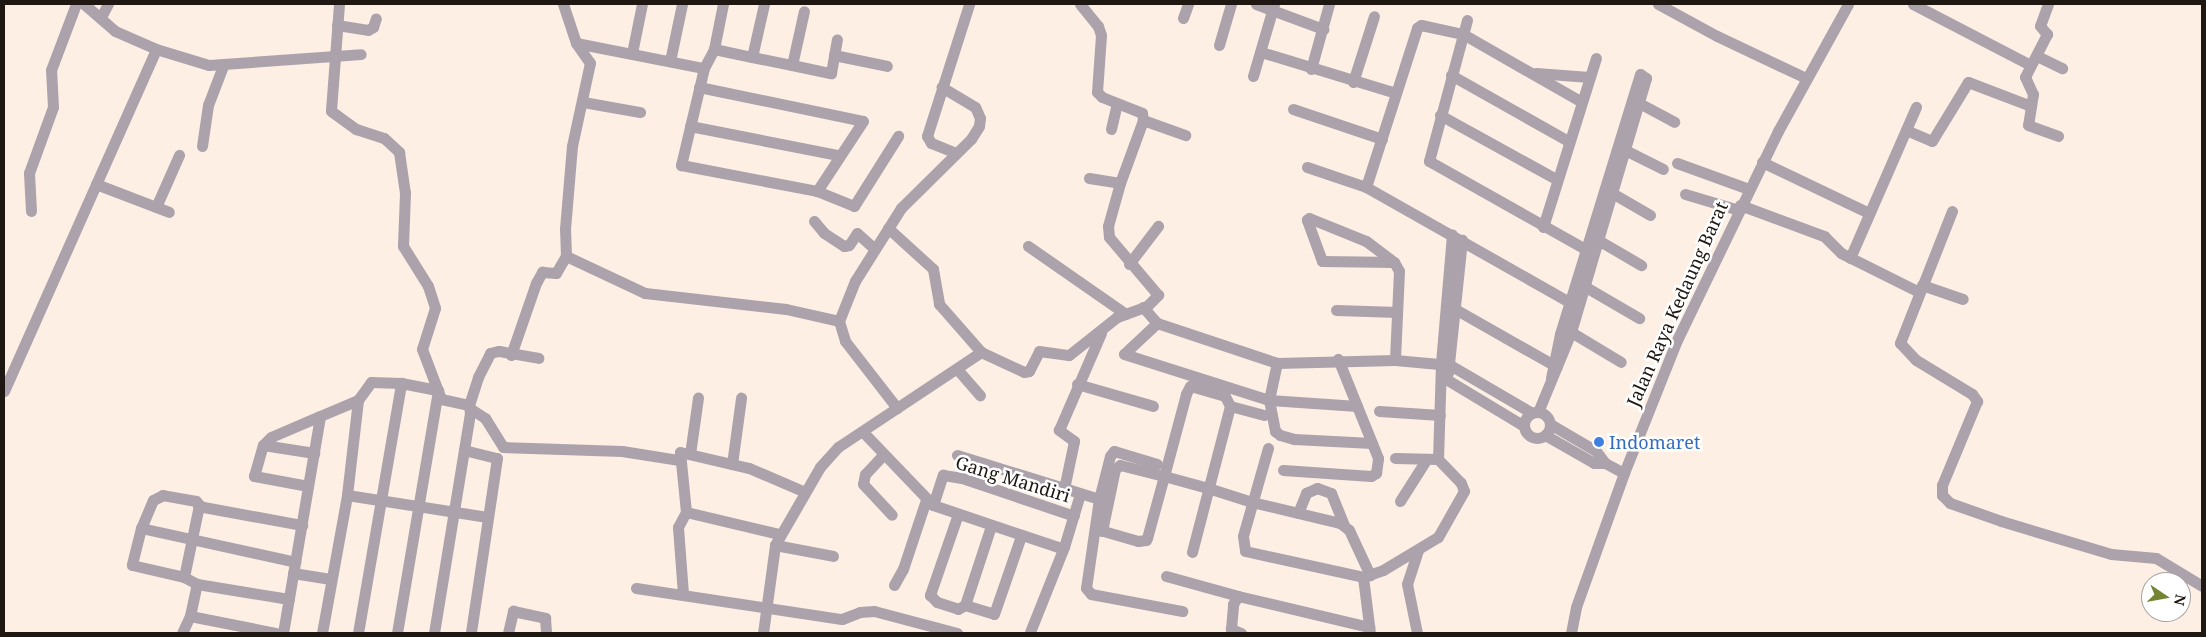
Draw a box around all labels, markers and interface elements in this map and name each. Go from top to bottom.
street label: Jalan Raya Kedaung Barat [1622,198,1732,410]
place label: Indomaret [1609,431,1700,453]
marker: Indomaret [1593,436,1605,448]
street label: Gang Mandiri [953,451,1073,507]
north arrow [2141,572,2191,622]
text: N [2170,593,2191,607]

